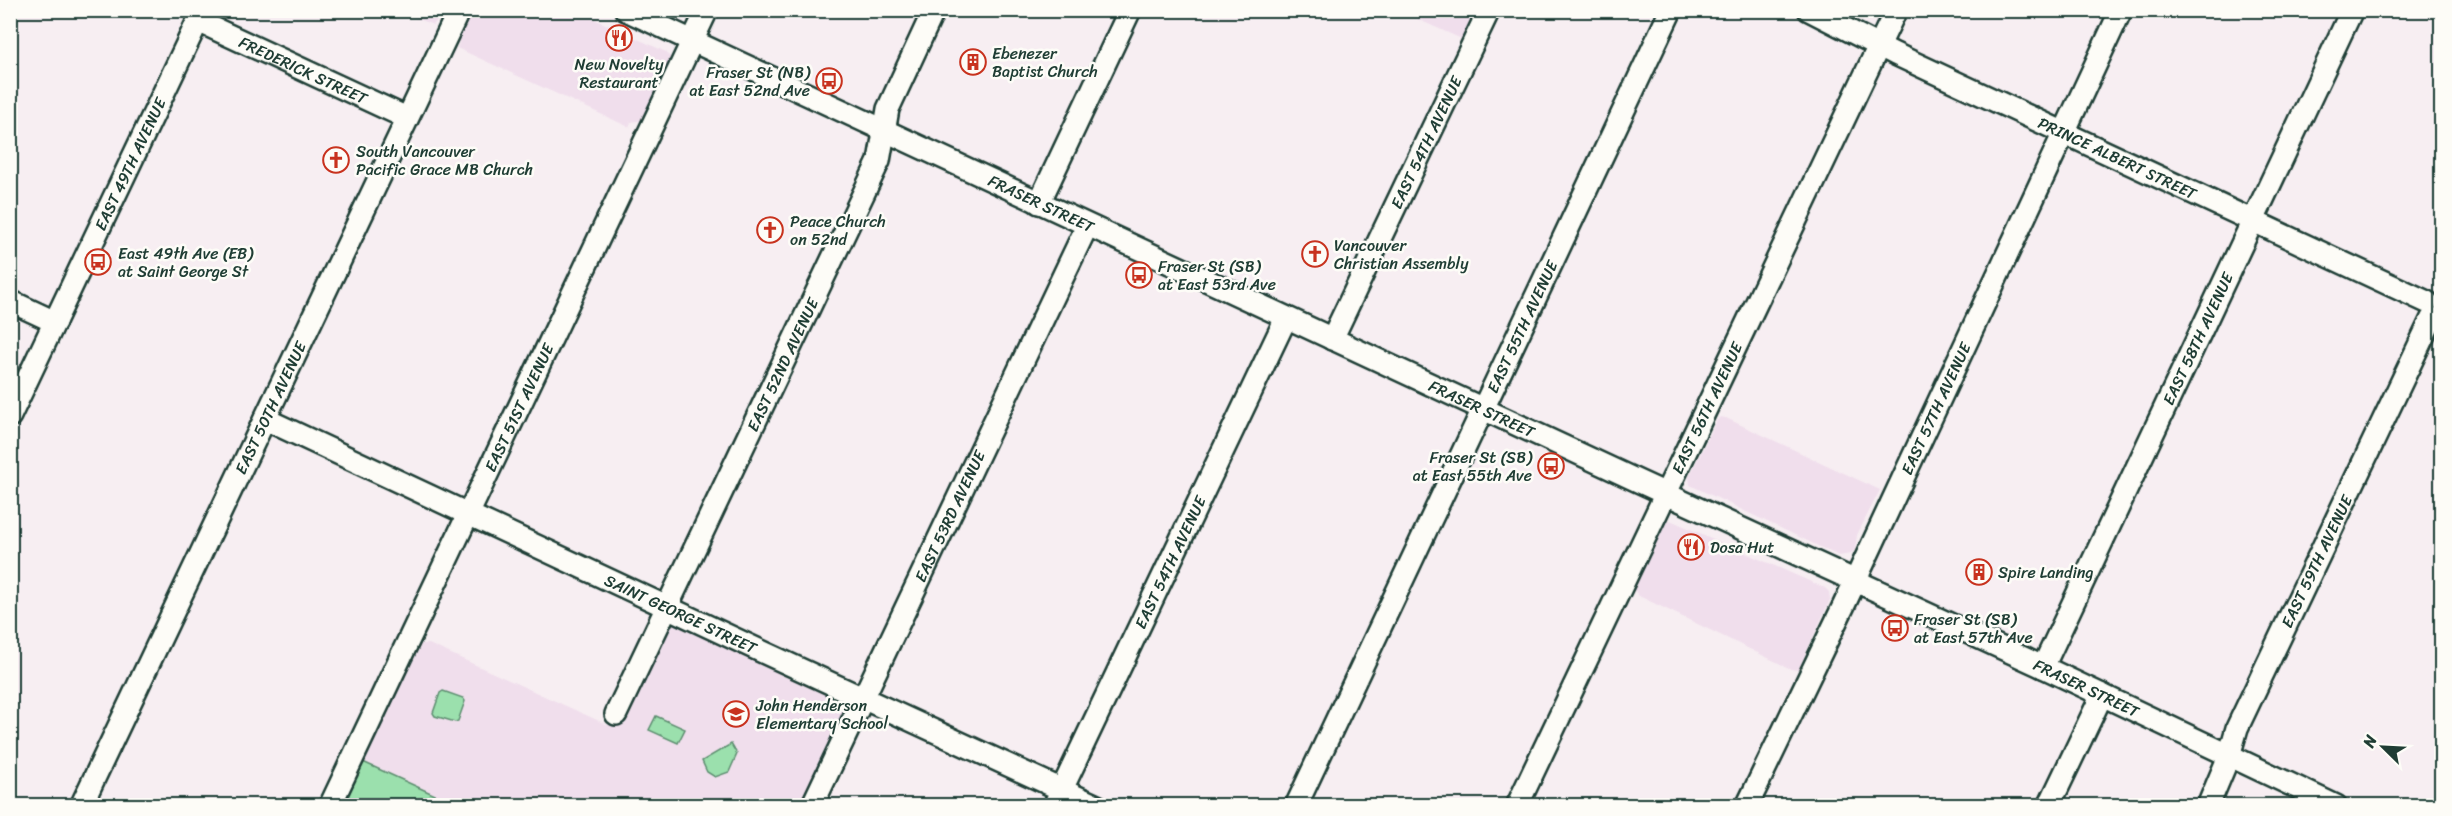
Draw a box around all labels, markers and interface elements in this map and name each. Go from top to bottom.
restaurant icon: New Novelty Restaurant [604,23,634,53]
street label: FREDERICK STREET [234,28,373,113]
place label: Ebenezer Baptist Church [992,39,1098,86]
building icon: Ebenezer Baptist Church [958,47,988,77]
place label: New Novelty Restaurant [575,50,664,97]
place label: Fraser St (NB) at East 52nd Ave [690,58,811,105]
bus stop icon: Fraser St (NB) at East 52nd Ave [814,66,844,96]
street label: EAST 54TH AVENUE [1382,70,1471,214]
street label: EAST 49TH AVENUE [86,92,175,236]
street label: PRINCE ALBERT STREET [2033,109,2202,208]
place label: South Vancouver Pacific Grace MB Church [356,137,533,184]
church icon: South Vancouver Pacific Grace MB Church [321,145,351,175]
street label: FRASER STREET [983,166,1100,242]
place label: Peace Church on 52nd [790,207,886,254]
church icon: Peace Church on 52nd [755,215,785,245]
place label: Vancouver Christian Assembly [1334,231,1469,278]
place label: East 49th Ave (EB) at Saint George St [118,239,254,286]
church icon: Vancouver Christian Assembly [1300,239,1330,269]
bus stop icon: East 49th Ave (EB) at Saint George St [83,247,113,277]
place label: Fraser St (SB) at East 53rd Ave [1158,252,1276,299]
street label: EAST 55TH AVENUE [1478,254,1567,398]
bus stop icon: Fraser St (SB) at East 53rd Ave [1124,260,1154,290]
street label: EAST 58TH AVENUE [2154,266,2242,410]
street label: EAST 52ND AVENUE [738,292,827,437]
street label: EAST 50TH AVENUE [227,335,315,479]
street label: EAST 56TH AVENUE [1663,336,1751,479]
street label: EAST 57TH AVENUE [1893,336,1980,480]
street label: EAST 51ST AVENUE [476,337,563,477]
street label: FRASER STREET [1424,372,1541,447]
place label: Fraser St (SB) at East 55th Ave [1413,443,1533,490]
street label: EAST 53RD AVENUE [906,444,994,587]
bus stop icon: Fraser St (SB) at East 55th Ave [1536,451,1566,481]
street label: EAST 59TH AVENUE [2273,489,2361,633]
street label: EAST 54TH AVENUE [1126,490,1215,634]
restaurant icon: Dosa Hut [1676,532,1706,562]
place label: Dosa Hut [1710,533,1774,562]
building icon: Spire Landing [1964,557,1994,587]
place label: Spire Landing [1998,558,2094,587]
street label: SAINT GEORGE STREET [599,566,763,663]
place label: Fraser St (SB) at East 57th Ave [1914,605,2033,652]
bus stop icon: Fraser St (SB) at East 57th Ave [1880,613,1910,643]
street label: FRASER STREET [2029,651,2145,726]
place label: John Henderson Elementary School [755,691,888,738]
school or university icon: John Henderson Elementary School [721,699,751,729]
north arrow [2353,717,2413,777]
text: N [2354,729,2386,753]

